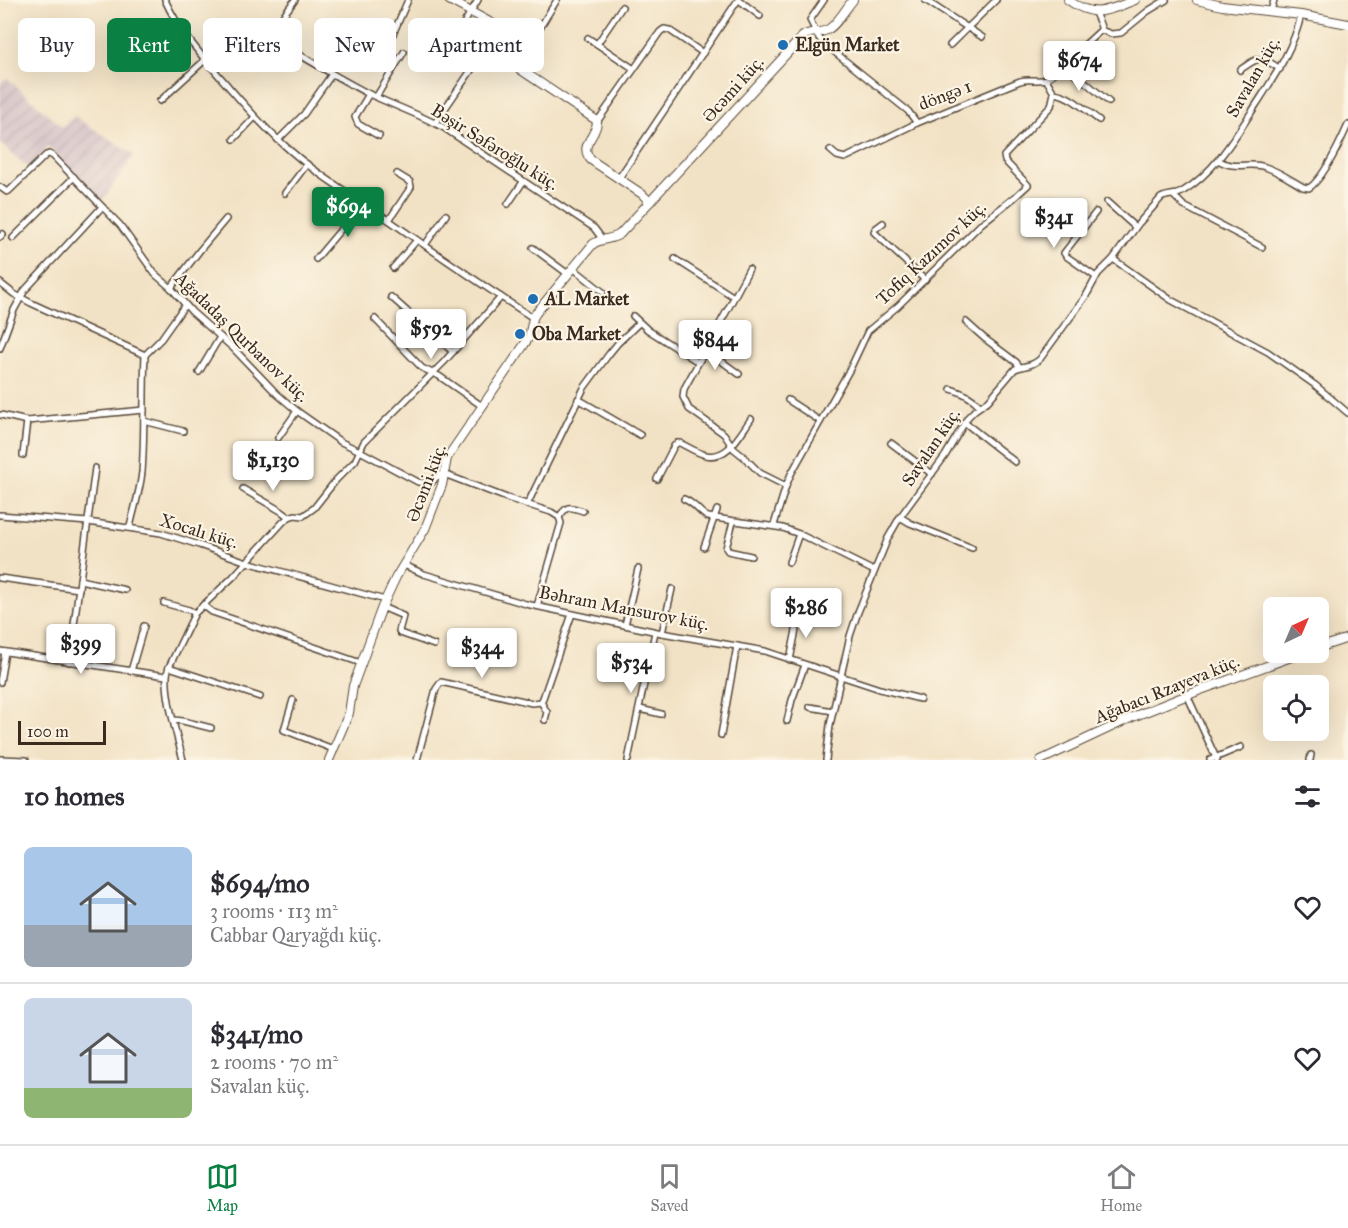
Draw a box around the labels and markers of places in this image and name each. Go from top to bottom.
place label: Elgün Market [795,34,900,57]
marker: Elgün Market [776,38,790,52]
pin: $674 [1043,41,1115,92]
pin: $694 [312,187,384,238]
pin: $341 [1018,198,1090,249]
place label: AL Market [544,288,630,310]
marker: AL Market [526,292,540,306]
pin: $592 [395,309,467,360]
pin: $844 [679,320,751,371]
place label: Oba Market [532,323,621,345]
marker: Oba Market [513,327,527,341]
pin: $1,130 [224,441,322,492]
pin: $286 [770,588,842,639]
pin: $399 [45,624,117,675]
pin: $344 [446,628,518,679]
pin: $534 [595,643,667,694]

